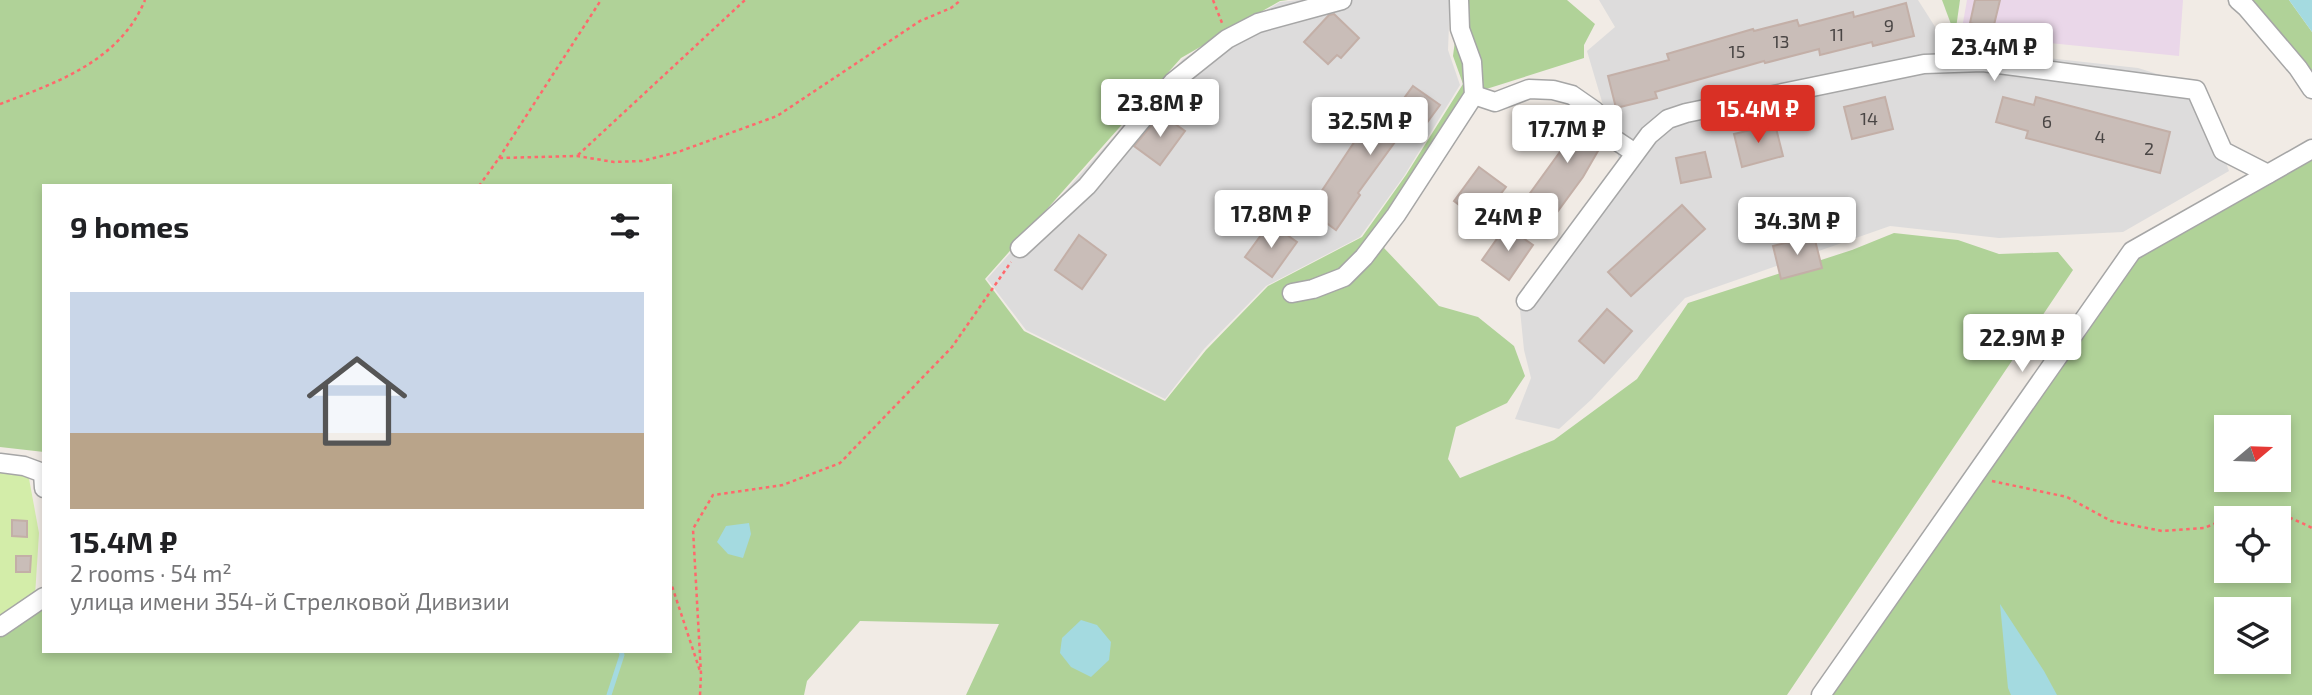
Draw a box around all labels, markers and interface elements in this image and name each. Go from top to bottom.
house number: 9 [1884,14,1894,36]
house number: 11 [1830,23,1844,45]
pin: 23.4M ₽ [1929,24,2059,83]
house number: 13 [1772,30,1790,52]
text: 23.4M ₽ [1951,32,2037,60]
house number: 15 [1729,40,1745,62]
pin: 23.8M ₽ [1095,80,1225,139]
pin: 15.4M ₽ [1693,86,1823,145]
text: 23.8M ₽ [1117,88,1203,116]
text: 15.4M ₽ [1717,94,1799,122]
pin: 32.5M ₽ [1305,97,1435,157]
text: 32.5M ₽ [1328,106,1412,134]
pin: 17.7M ₽ [1502,106,1632,165]
house number: 14 [1860,107,1878,129]
house number: 6 [2042,110,2052,132]
text: 17.7M ₽ [1528,114,1606,142]
house number: 4 [2094,125,2106,147]
house number: 2 [2144,137,2154,159]
pin: 17.8M ₽ [1206,190,1336,250]
pin: 24M ₽ [1459,194,1557,253]
pin: 34.3M ₽ [1732,198,1862,257]
text: 17.8M ₽ [1231,199,1311,227]
text: 24M ₽ [1474,202,1542,230]
text: 34.3M ₽ [1754,206,1840,234]
icon: filters [606,207,644,245]
text: 9 homes [70,208,189,244]
pin: 22.9M ₽ [1957,314,2087,374]
text: 22.9M ₽ [1979,323,2065,351]
icon: home [294,338,420,464]
north arrow [2214,415,2291,492]
map controls [2214,415,2291,674]
button: locate [2214,506,2291,583]
text: 15.4M ₽ [70,523,177,559]
text: 2 rooms · 54 m² [70,559,232,587]
text: улица имени 354-й Стрелковой Дивизии [70,587,510,615]
button: layers [2214,597,2291,674]

